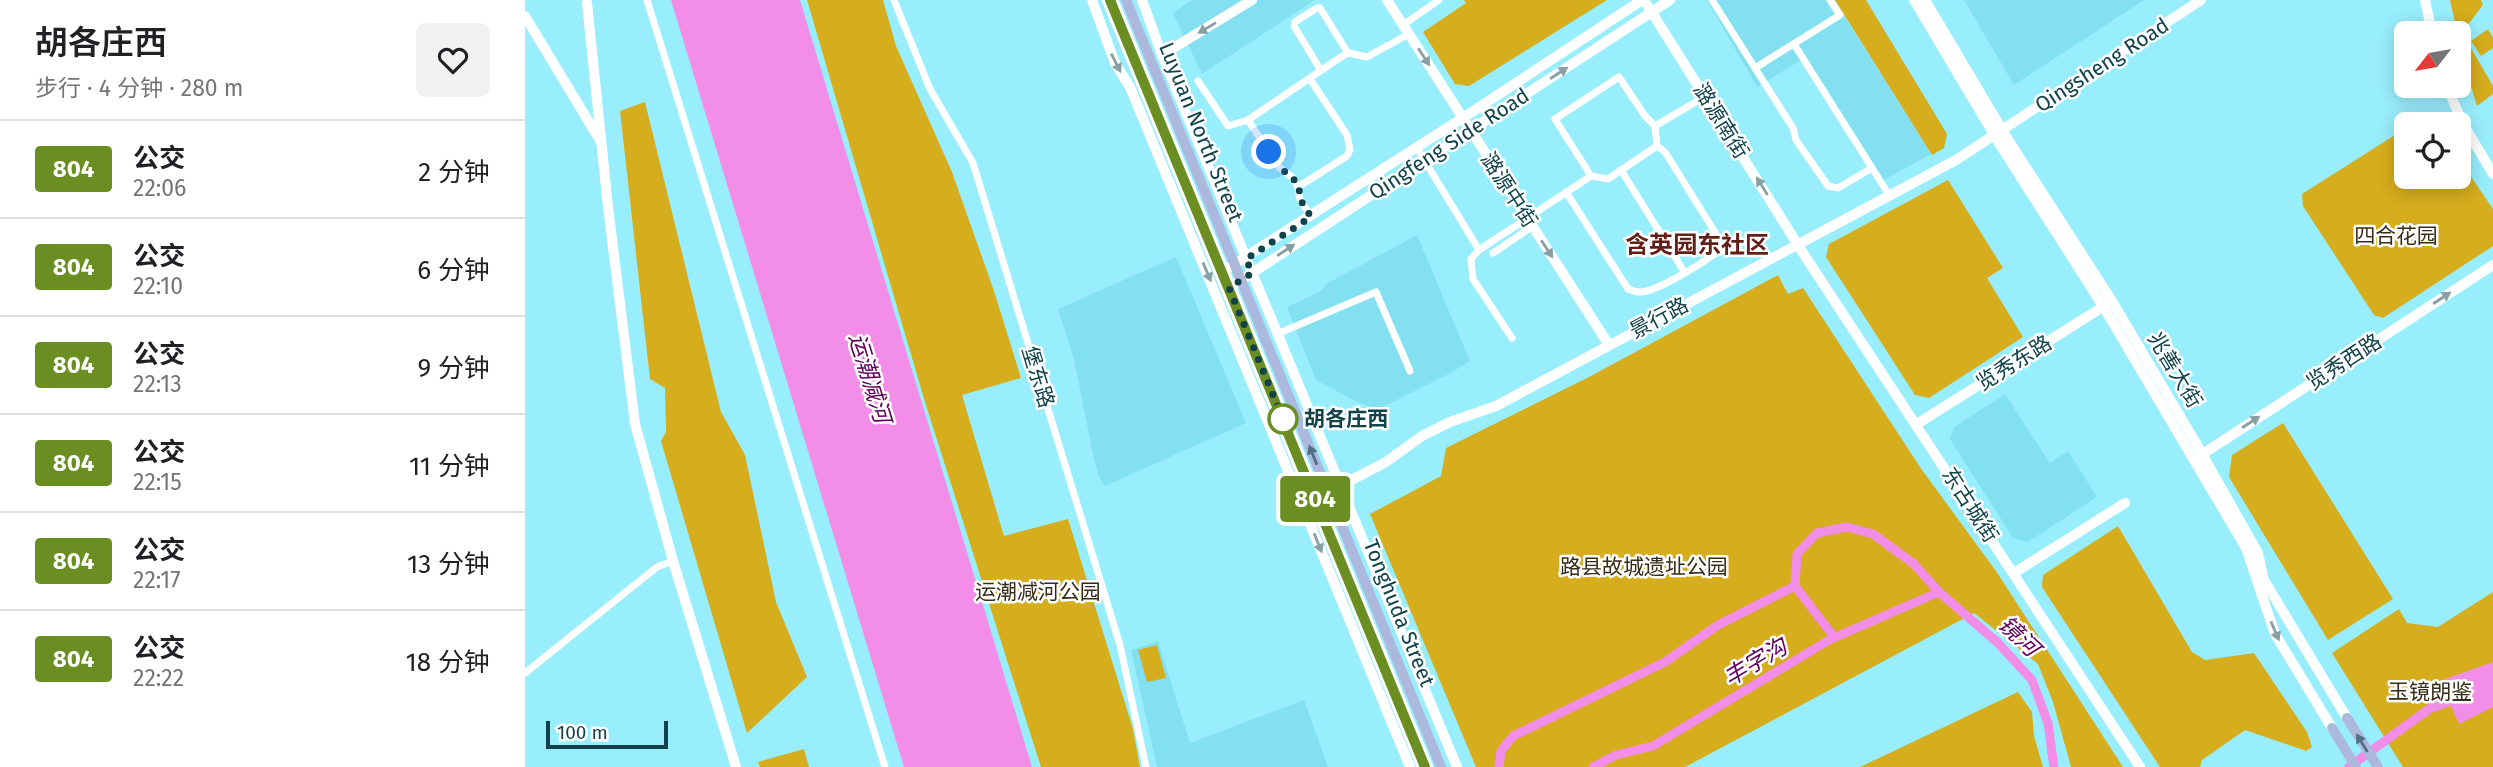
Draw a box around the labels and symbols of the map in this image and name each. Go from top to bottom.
street label: Qingsheng Road [2030,12,2174,118]
one-way arrow [1197,21,1216,34]
north arrow [2394,21,2471,98]
street label: Luyuan North Street [1153,38,1249,226]
one-way arrow [1417,48,1430,67]
one-way arrow [1111,53,1122,73]
one-way arrow [1549,66,1568,79]
street label: 潞源南街 [1688,78,1754,164]
street label: Qingfeng Side Road [1364,82,1534,206]
your location [1251,134,1286,169]
street label: 潞源中街 [1475,148,1543,232]
one-way arrow [1755,176,1768,195]
park label: 四合花园 [2354,223,2438,249]
district label: 含英园东社区 [1625,231,1769,259]
one-way arrow [1540,239,1553,258]
one-way arrow [1276,244,1296,257]
one-way arrow [1201,262,1212,283]
one-way arrow [2433,291,2451,305]
street label: 景行路 [1625,292,1693,344]
street label: 兆善大街 [2142,327,2208,413]
street label: 览秀西路 [2302,328,2386,396]
water label: 运潮减河 [843,330,898,430]
street label: 览秀东路 [1971,330,2057,396]
street label: 堡东路 [1016,343,1060,411]
marker: 胡各庄西 [1268,404,1298,434]
place label: 胡各庄西 [1304,406,1388,432]
one-way arrow [2242,416,2261,429]
one-way arrow [1307,444,1318,465]
street label: 东古城街 [1936,463,2004,547]
line badge: 804 [1275,476,1355,522]
one-way arrow [1313,533,1324,554]
street label: Tonghuda Street [1358,536,1440,691]
park label: 路县故城遗址公园 [1560,554,1728,580]
park label: 运潮减河公园 [975,579,1101,605]
water label: 镜河 [1993,610,2048,665]
one-way arrow [2269,621,2281,641]
water label: 丰字沟 [1718,631,1794,692]
park label: 玉镜朗鉴 [2388,679,2472,705]
scale bar [546,718,669,750]
one-way arrow [2356,733,2369,752]

